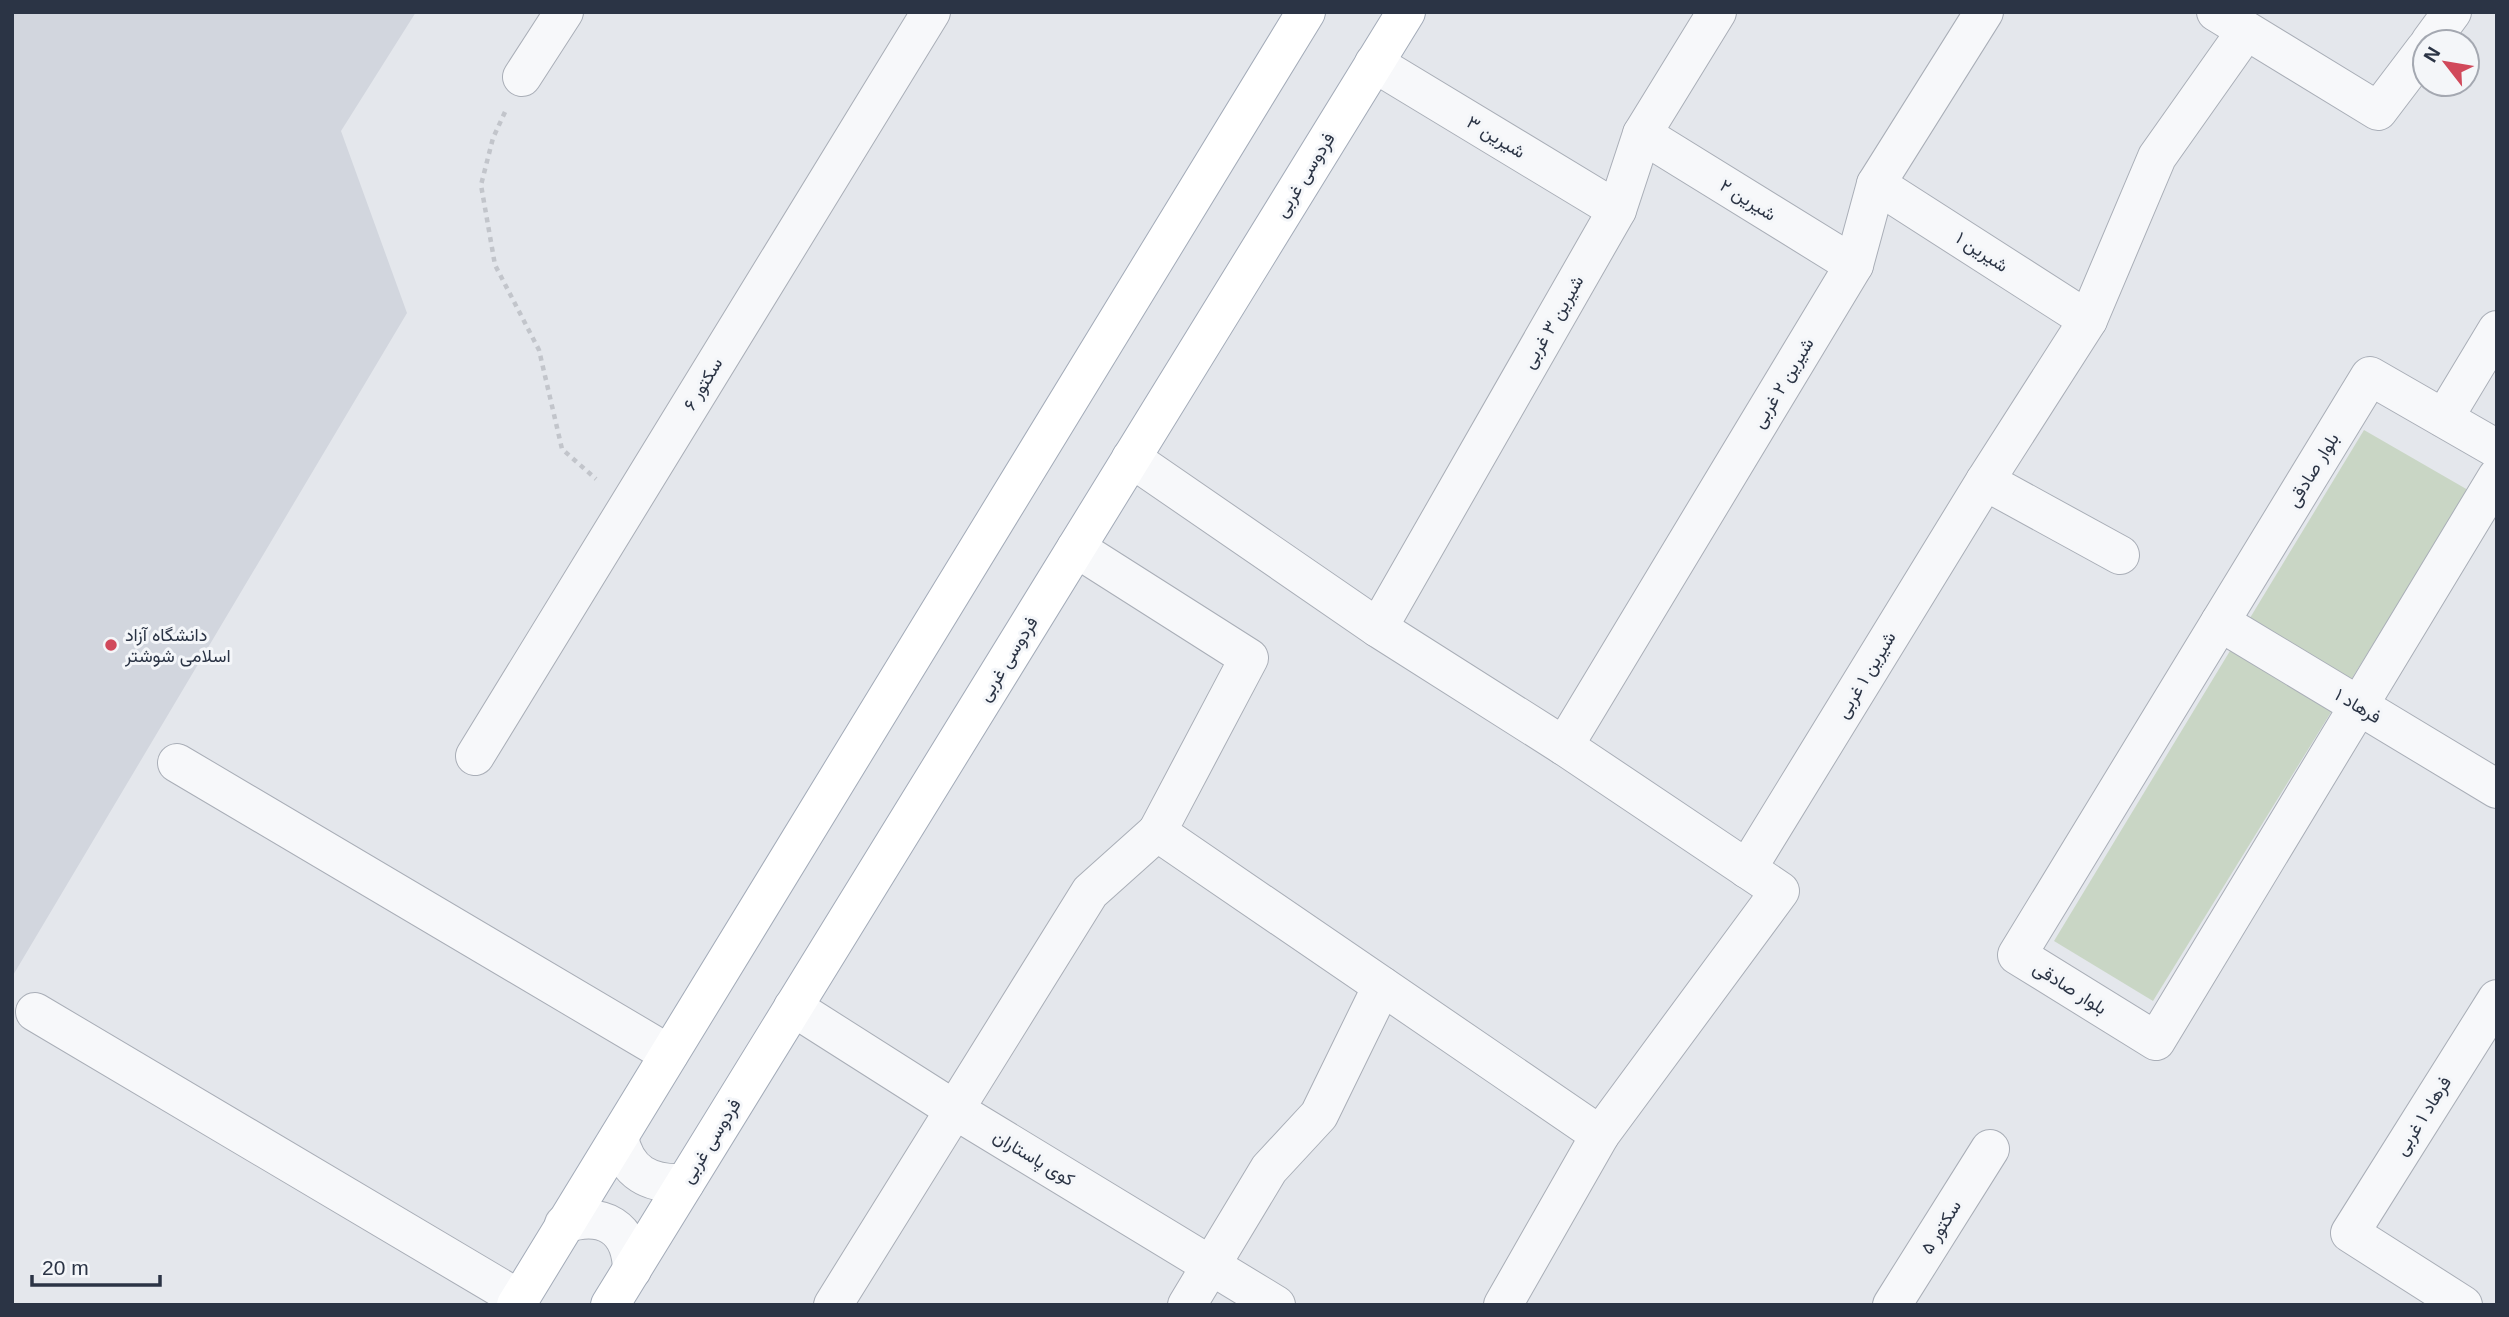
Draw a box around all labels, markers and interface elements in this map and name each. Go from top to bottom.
north arrow [2411,28,2481,98]
text: N [2419,43,2444,66]
street label: شیرین ۳ [1463,112,1529,163]
street label: فردوسی غربی [1271,129,1340,221]
street label: شیرین ۲ [1716,175,1780,226]
street label: شیرین ۱ [1952,228,2012,277]
street label: شیرین ۳ غربی [1518,272,1589,372]
street label: شیرین ۲ غربی [1748,334,1819,432]
street label: سکتور ۶ [680,354,727,414]
street label: بلوار صادقی [2283,429,2344,511]
street label: فردوسی غربی [974,613,1043,705]
place label: دانشگاه آزاد اسلامی شوشتر [124,625,231,667]
street label: شیرین ۱ غربی [1832,628,1900,722]
marker: دانشگاه آزاد اسلامی شوشتر [103,637,119,653]
street label: فرهاد ۱ [2331,685,2384,728]
street label: بلوار صادقی [2029,958,2110,1019]
street label: فرهاد ۱ غربی [2391,1073,2456,1160]
street label: فردوسی غربی [677,1095,746,1187]
street label: کوی پاستاران [989,1126,1078,1192]
street label: سکتور ۵ [1917,1196,1966,1258]
scale bar [32,1244,159,1288]
text: 20 m [42,1256,89,1279]

